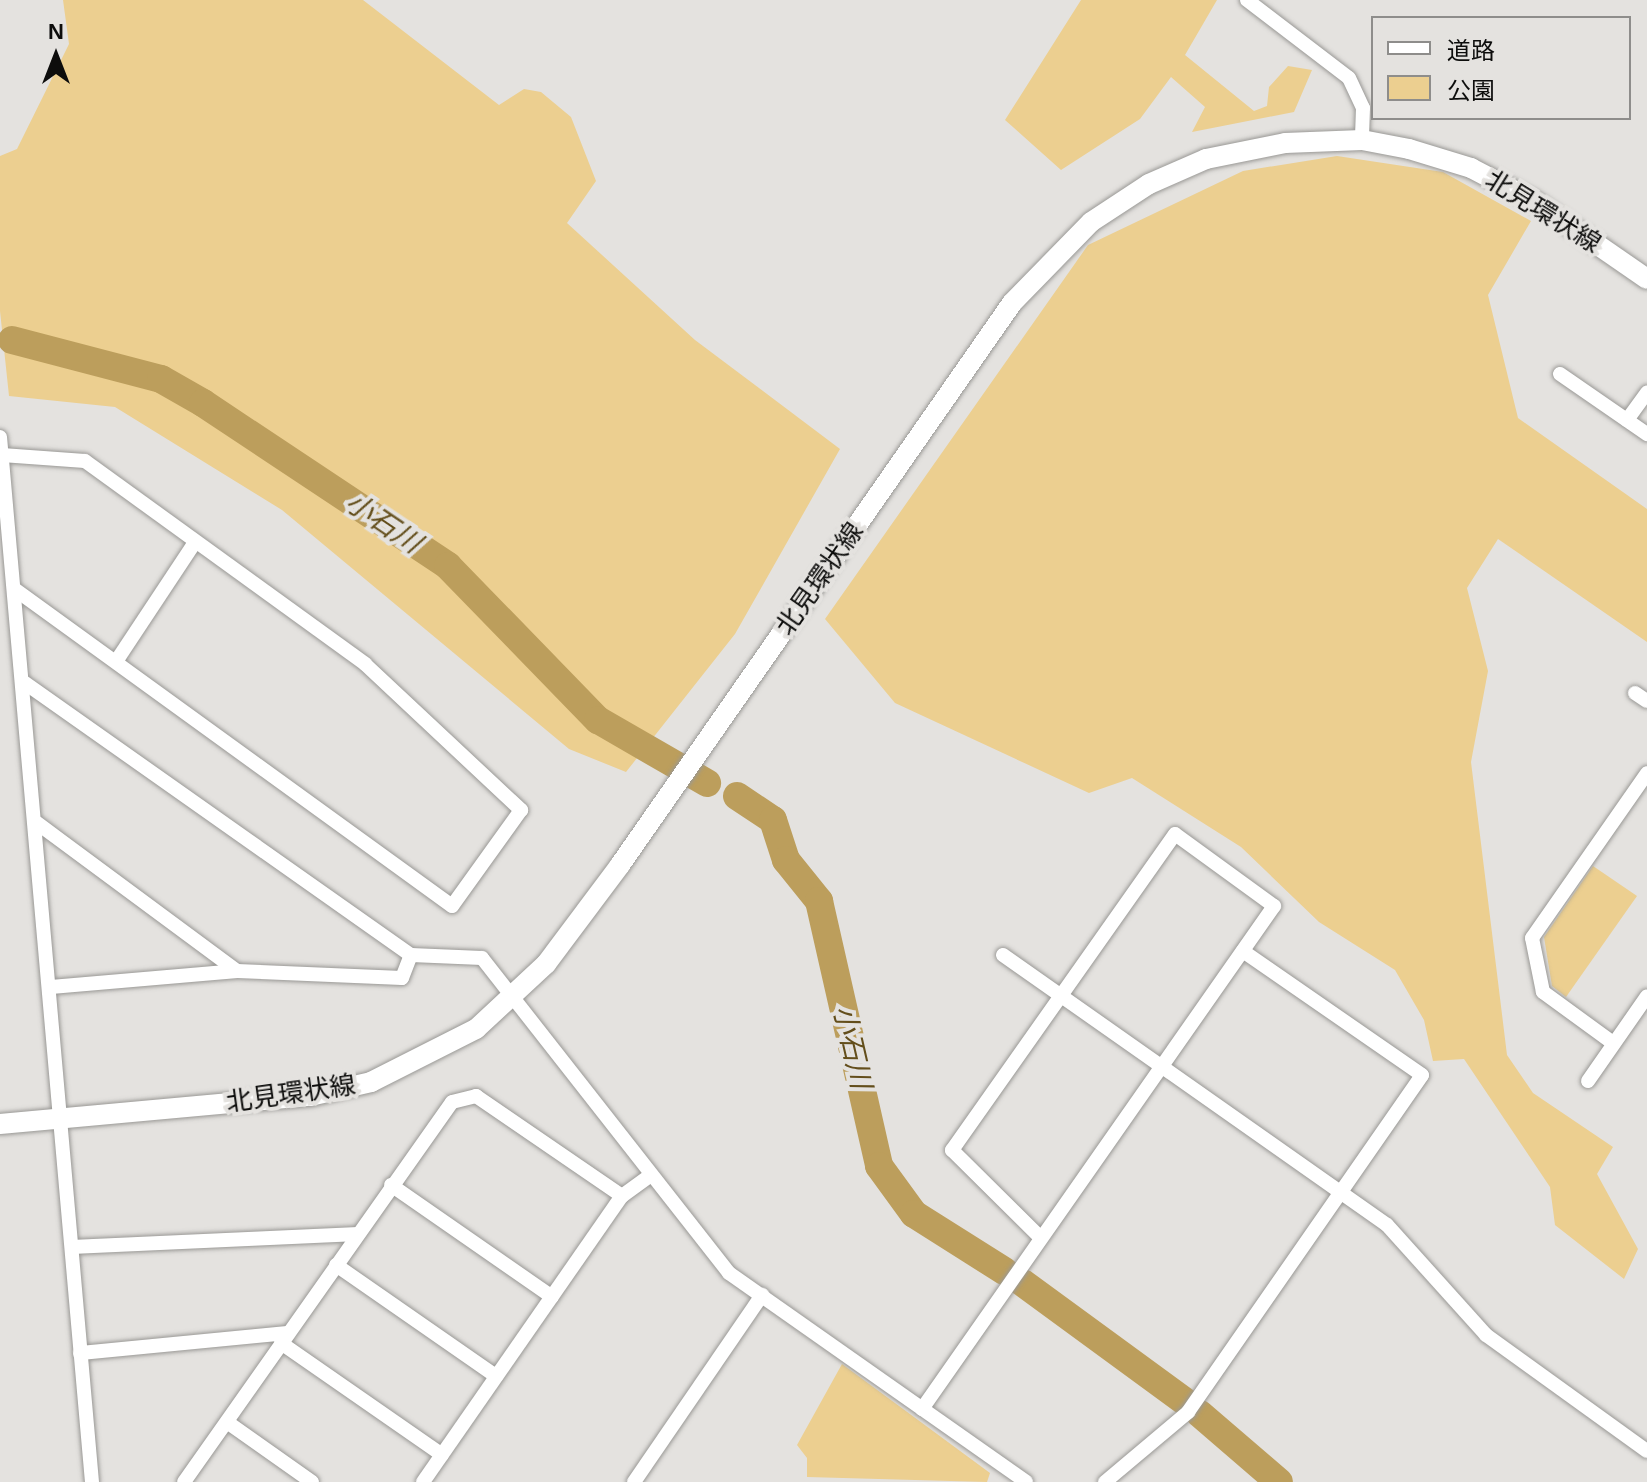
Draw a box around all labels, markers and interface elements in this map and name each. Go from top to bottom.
north arrow [16,16,96,96]
legend [1371,16,1631,120]
text: N [48,19,64,44]
text: 道路 [1447,37,1495,64]
text: 公園 [1447,77,1495,104]
street label: 北見環状線 [1480,164,1606,260]
water label: 小石川 [339,486,427,560]
street label: 北見環状線 [770,517,870,641]
water label: 小石川 [826,1002,878,1092]
street label: 北見環状線 [224,1070,358,1118]

